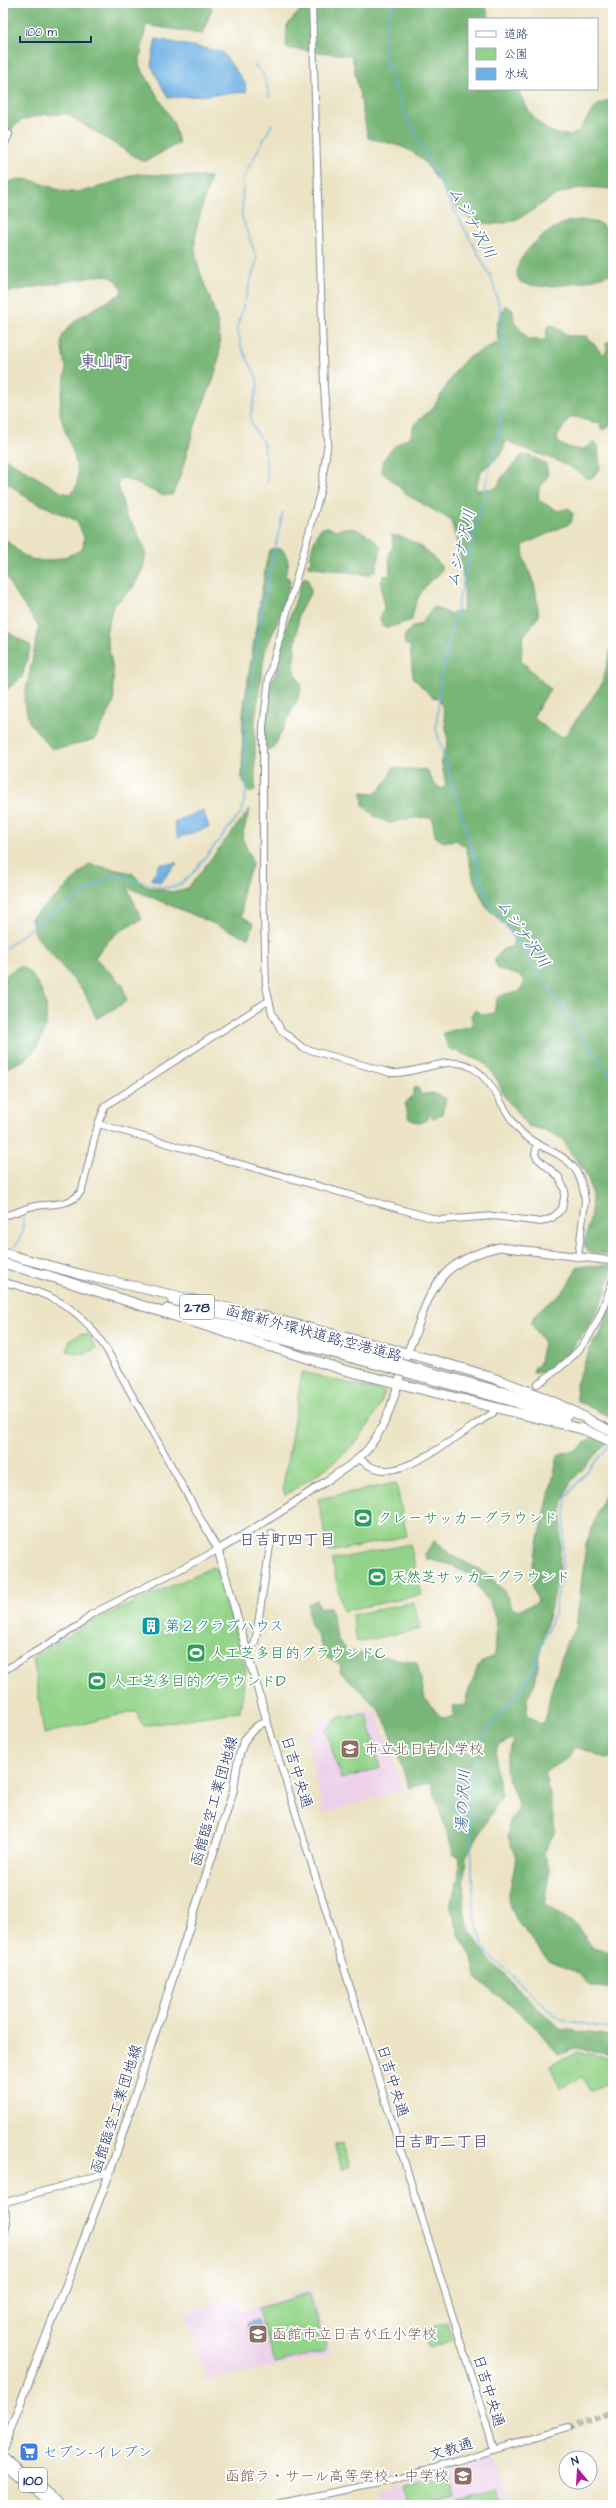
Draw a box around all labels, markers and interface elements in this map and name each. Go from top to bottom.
scale bar [20,18,91,44]
legend [468,18,598,90]
text: 100 m [26,24,57,41]
text: 道路 [504,26,528,43]
text: 公園 [504,46,528,63]
text: 水域 [504,66,528,83]
water label: ムジナ沢川 [443,182,501,263]
district label: 東山町 [80,350,131,374]
water label: ムジナ沢川 [441,507,481,590]
water label: ムジナ沢川 [491,894,555,973]
road number: 278 [180,1295,214,1319]
street label: 函館新外環状道路;空港道路 [223,1300,404,1367]
sports icon: クレーサッカーグラウンド [352,1507,374,1529]
place label: クレーサッカーグラウンド [377,1508,558,1529]
district label: 日吉町四丁目 [239,1529,335,1551]
sports icon: 天然芝サッカーグラウンド [366,1566,388,1588]
place label: 天然芝サッカーグラウンド [391,1567,571,1588]
building icon: 第２クラブハウス [140,1615,162,1637]
place label: 第２クラブハウス [165,1616,284,1637]
sports icon: 人工芝多目的グラウンドC [185,1642,207,1664]
place label: 人工芝多目的グラウンドC [210,1643,386,1664]
sports icon: 人工芝多目的グラウンドD [86,1670,108,1692]
place label: 人工芝多目的グラウンドD [111,1671,286,1692]
street label: 函館臨空工業団地線 [186,1733,243,1869]
street label: 日吉中央通 [276,1733,318,1811]
school or university icon: 市立北日吉小学校 [339,1738,361,1760]
place label: 市立北日吉小学校 [364,1739,484,1760]
water label: 湯の沢川 [450,1769,476,1834]
street label: 函館臨空工業団地線 [86,2042,147,2177]
street label: 日吉中央通 [372,2042,414,2120]
district label: 日吉町二丁目 [392,2131,488,2153]
school or university icon: 函館市立日吉が丘小学校 [247,2323,269,2345]
place label: 函館市立日吉が丘小学校 [272,2324,437,2345]
street label: 日吉中央通 [468,2352,510,2430]
street label: 文教通 [427,2433,476,2466]
supermarket icon: セブン-イレブン [18,2441,40,2463]
place label: セブン-イレブン [43,2442,153,2463]
north arrow [558,2450,598,2490]
text: N [569,2453,581,2469]
school or university icon: 函館ラ・サール高等学校・中学校 [452,2465,474,2487]
place label: 函館ラ・サール高等学校・中学校 [225,2466,449,2487]
road number: 100 [19,2468,47,2492]

